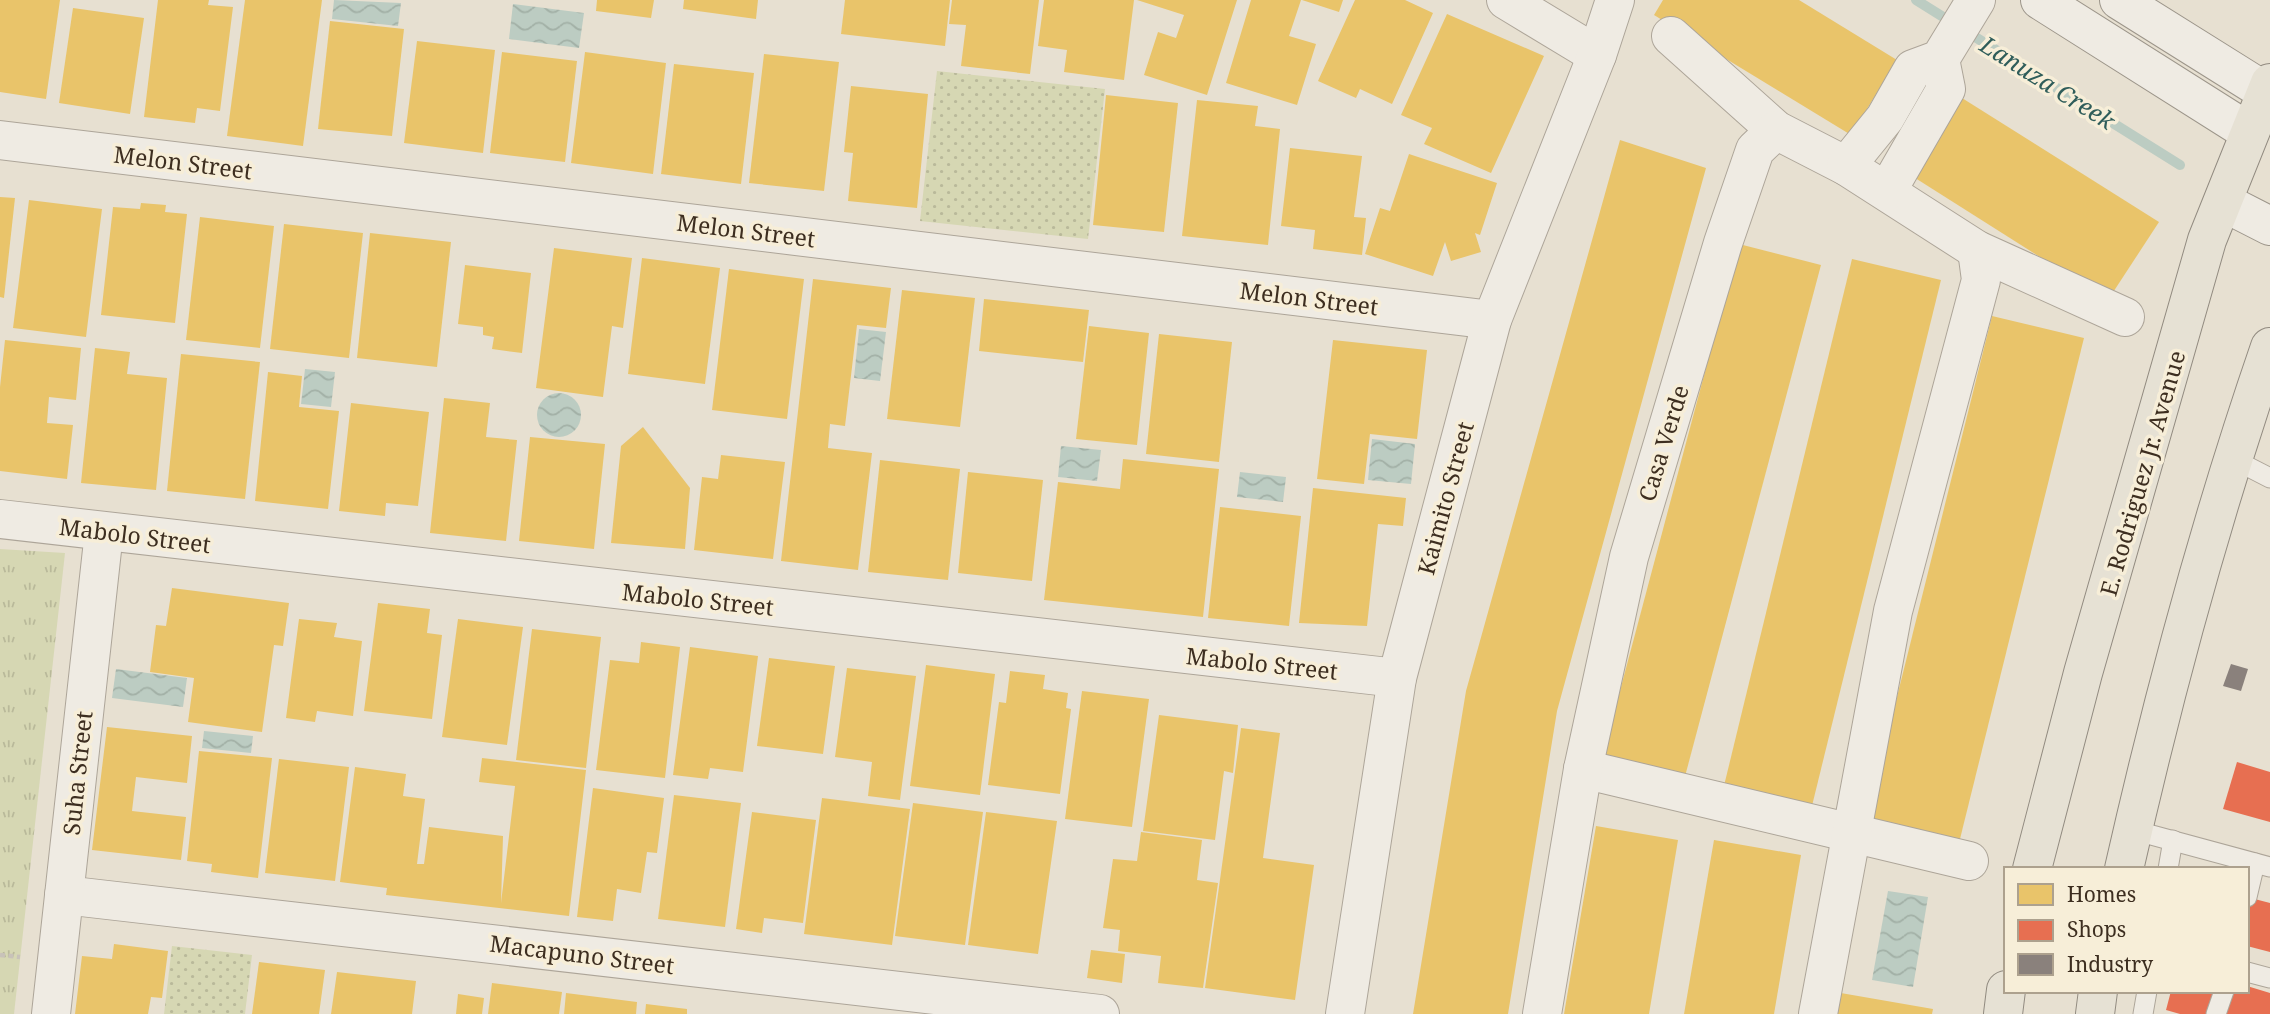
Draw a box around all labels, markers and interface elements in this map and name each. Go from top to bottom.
water label: Lanuza Creek [1973,27,2123,137]
street label: Melon Street [112,138,254,186]
street label: Melon Street [675,206,817,254]
street label: Melon Street [1238,274,1380,322]
street label: E. Rodriguez Jr. Avenue [2092,347,2192,599]
street label: Casa Verde [1630,381,1696,505]
street label: Kaimito Street [1409,418,1481,578]
street label: Mabolo Street [57,510,213,560]
street label: Mabolo Street [621,575,775,623]
street label: Mabolo Street [1185,639,1339,687]
street label: Suha Street [55,709,99,837]
legend [2004,867,2249,993]
text: Homes [2067,880,2136,908]
text: Shops [2067,915,2126,943]
street label: Macapuno Street [488,927,676,981]
text: Industry [2067,950,2153,978]

